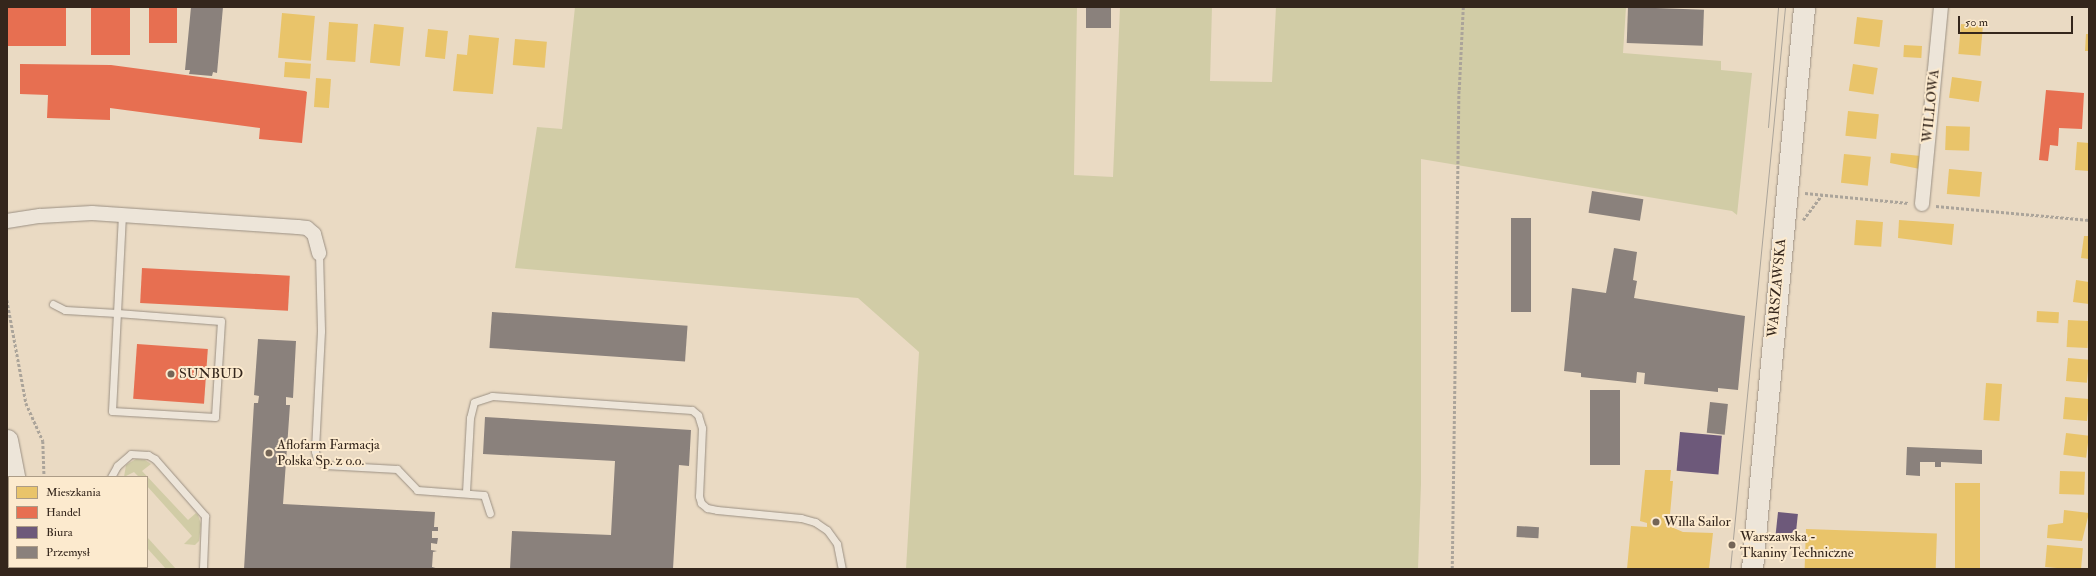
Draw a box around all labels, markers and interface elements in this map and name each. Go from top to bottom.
scale bar [1960,8,2075,34]
text: 50 m [1965,15,1988,30]
street label: WILLOWA [1919,69,1943,143]
street label: WARSZAWSKA [1764,238,1790,338]
place label: SUNBUD [179,366,243,382]
marker: SUNBUD [166,369,176,379]
place label: Aflofarm Farmacja Polska Sp. z o.o. [277,437,380,470]
marker: Aflofarm Farmacja Polska Sp. z o.o. [264,448,274,458]
legend [8,476,148,568]
text: Mieszkania [46,485,101,500]
text: Handel [46,505,81,520]
place label: Willa Sailor [1664,514,1731,530]
marker: Willa Sailor [1651,517,1661,527]
text: Biura [46,525,73,540]
place label: Warszawska - Tkaniny Techniczne [1740,529,1854,562]
marker: Warszawska - Tkaniny Techniczne [1727,540,1737,550]
text: Przemysł [46,545,90,560]

